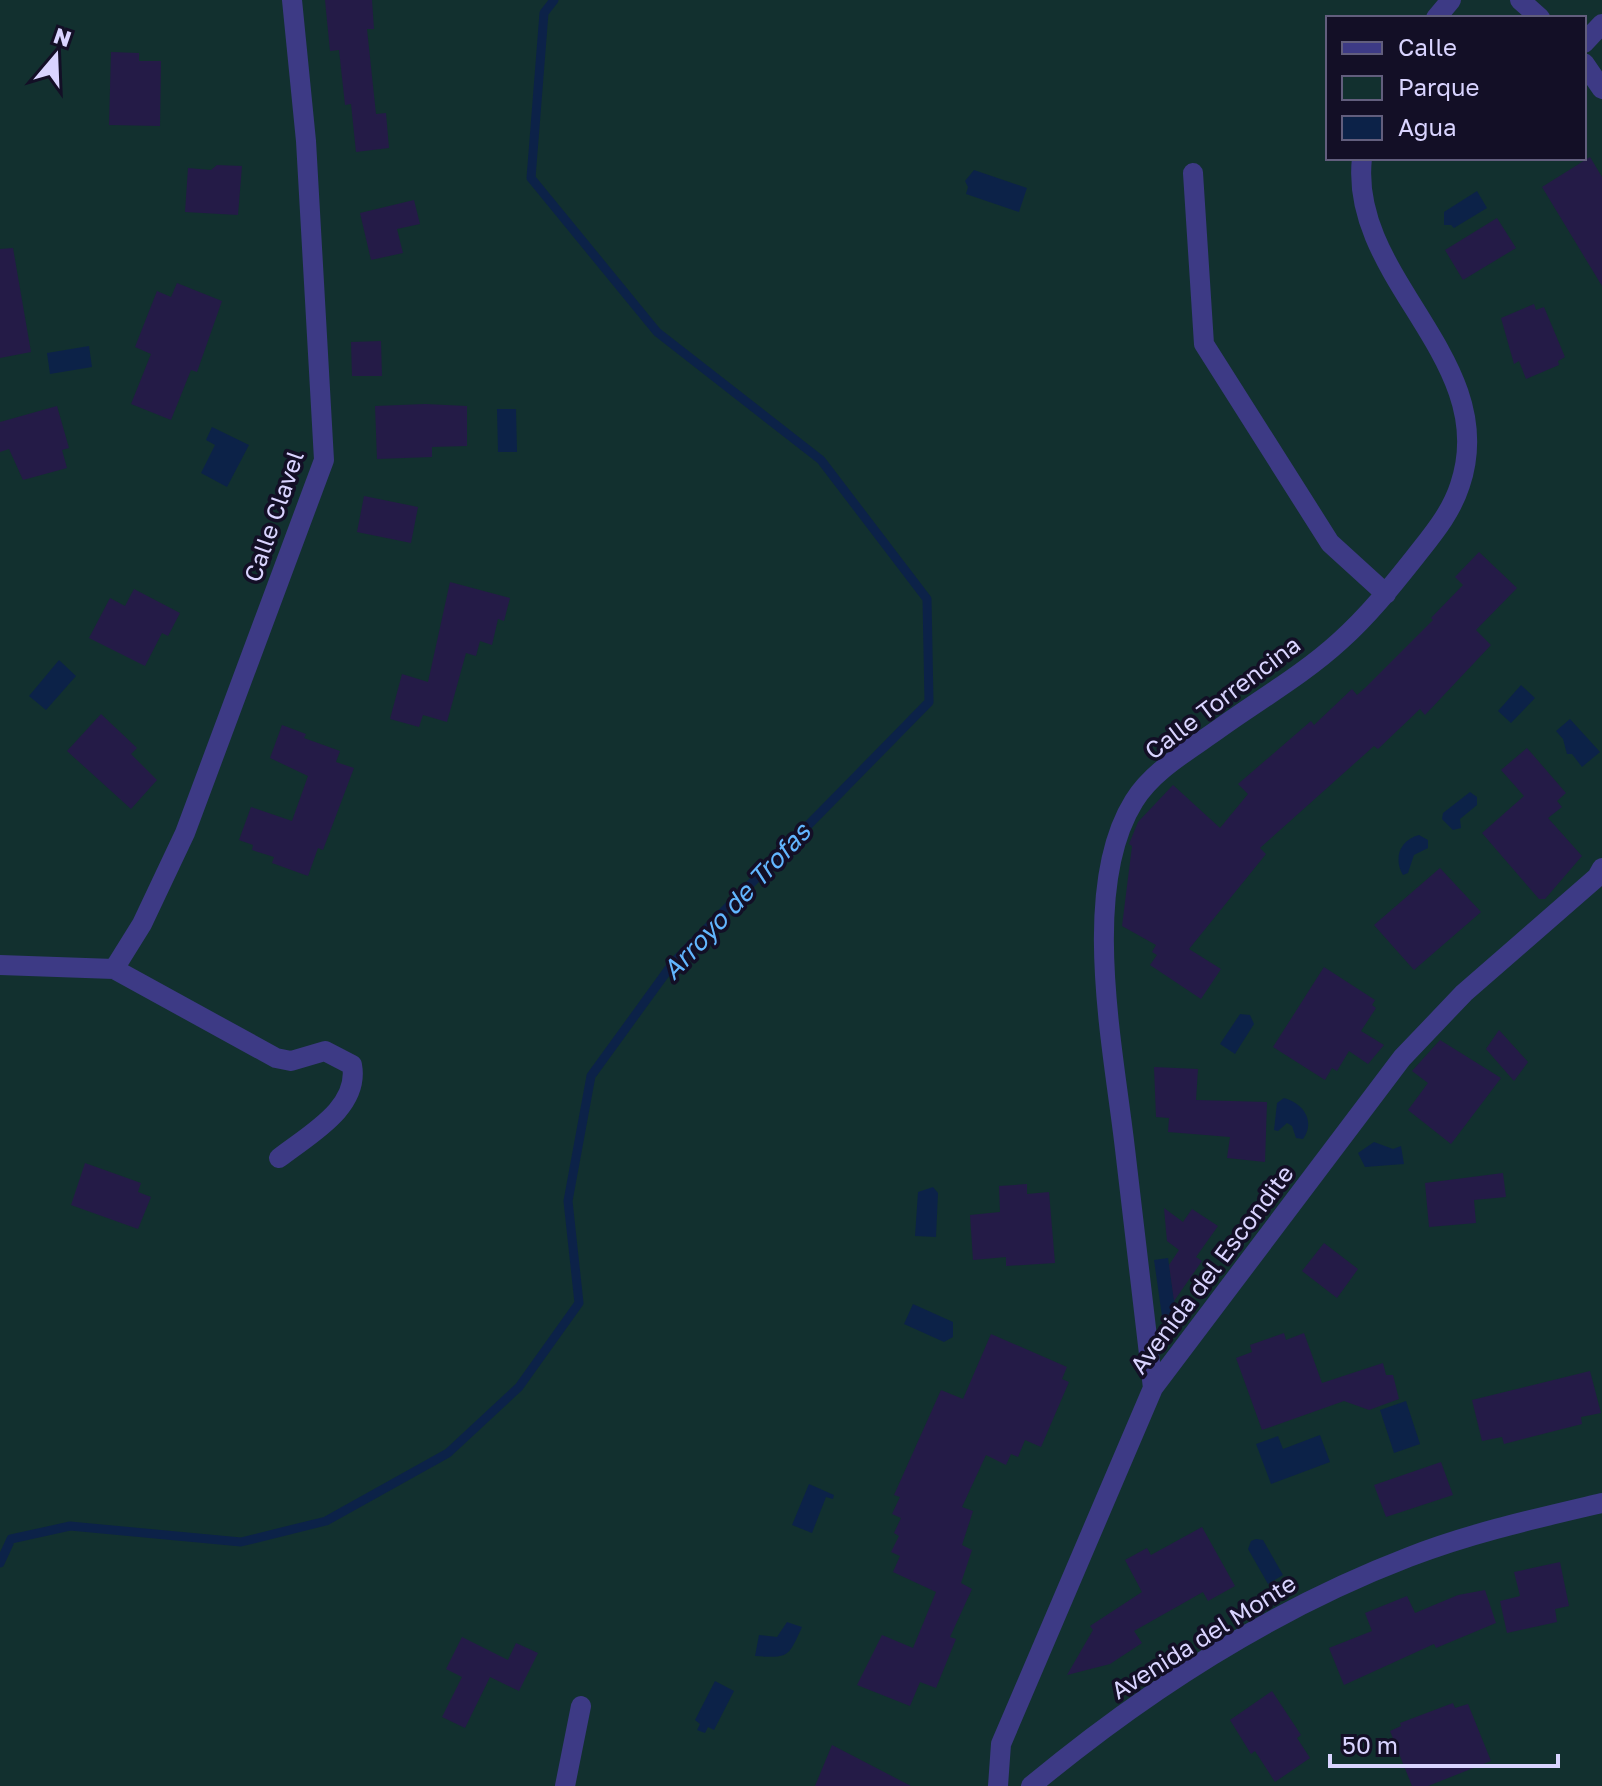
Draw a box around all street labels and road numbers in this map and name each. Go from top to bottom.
street label: Calle Clavel [237,447,309,585]
street label: Calle Torrencina [1139,629,1305,765]
street label: Avenida del Escondite [1123,1159,1299,1379]
street label: Avenida del Monte [1105,1567,1301,1705]

